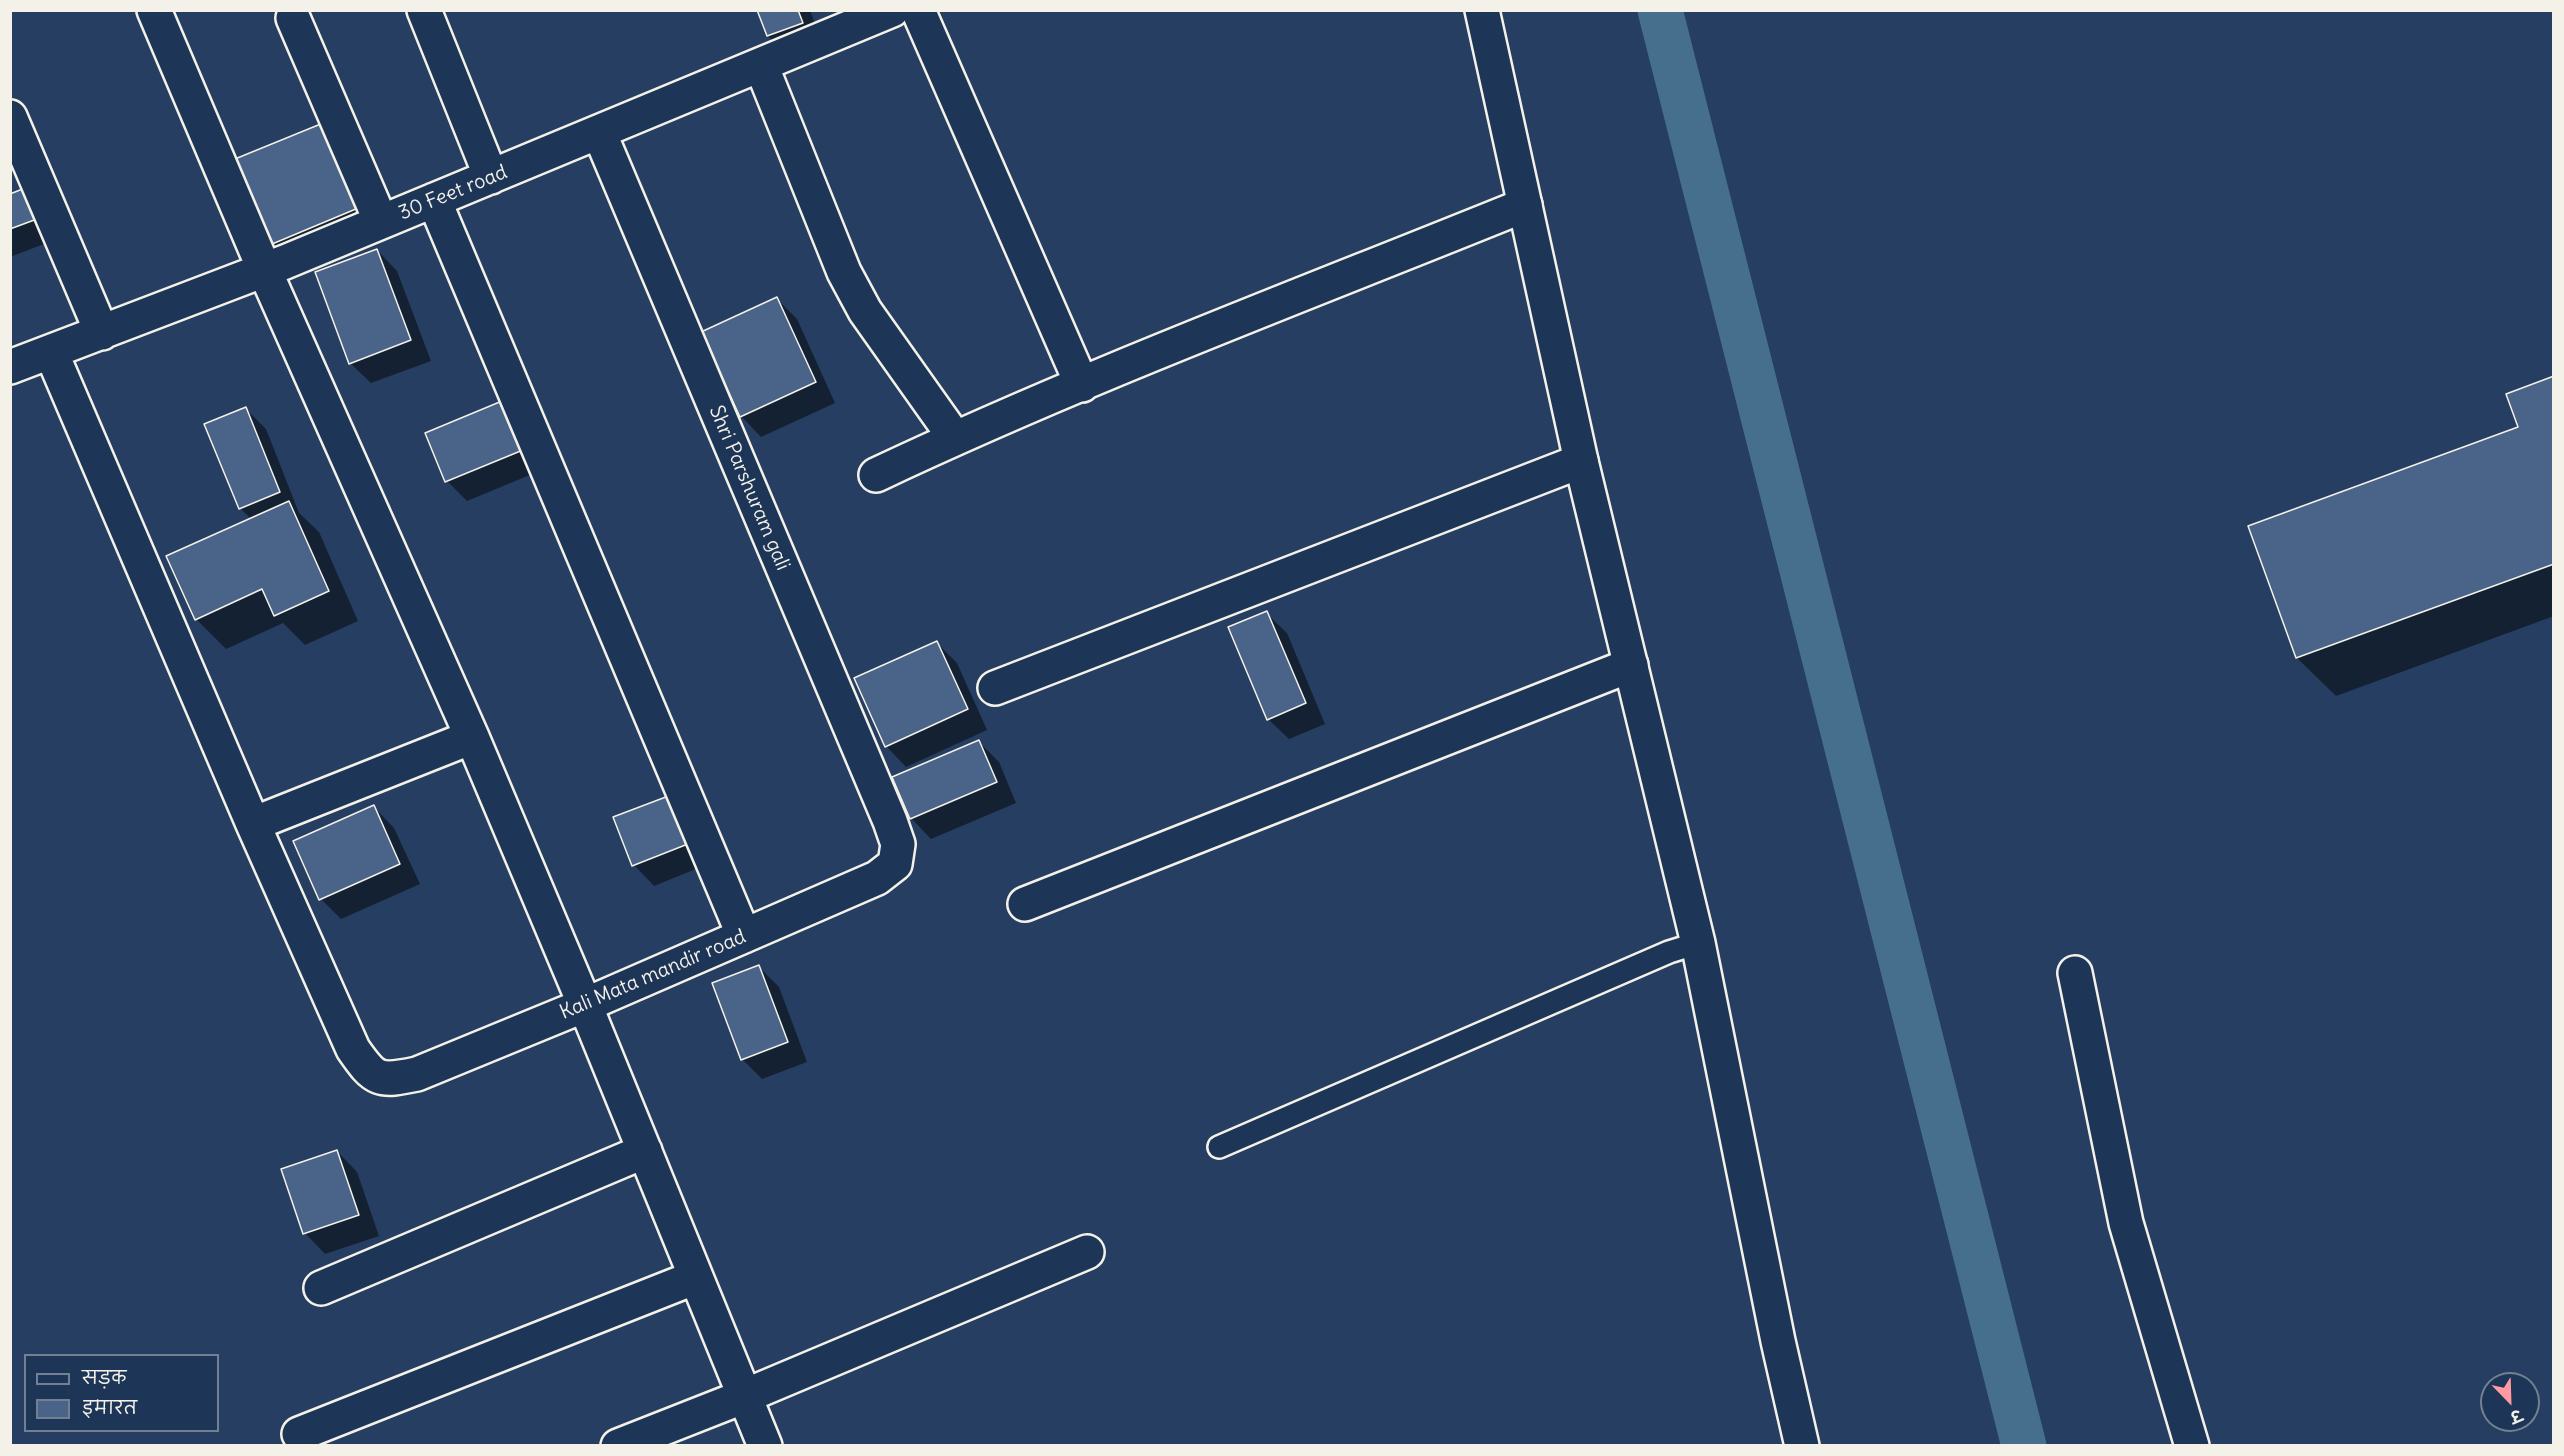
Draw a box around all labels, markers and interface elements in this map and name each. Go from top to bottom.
street label: 30 Feet road [395,160,511,226]
street label: Shri Parshuram gali [703,402,795,574]
street label: Kali Mata mandir road [556,925,750,1025]
legend [24,1354,219,1432]
text: सड़क [82,1366,126,1389]
north arrow [2480,1372,2540,1432]
text: इमारत [82,1396,137,1419]
text: उ [2507,1405,2525,1428]

